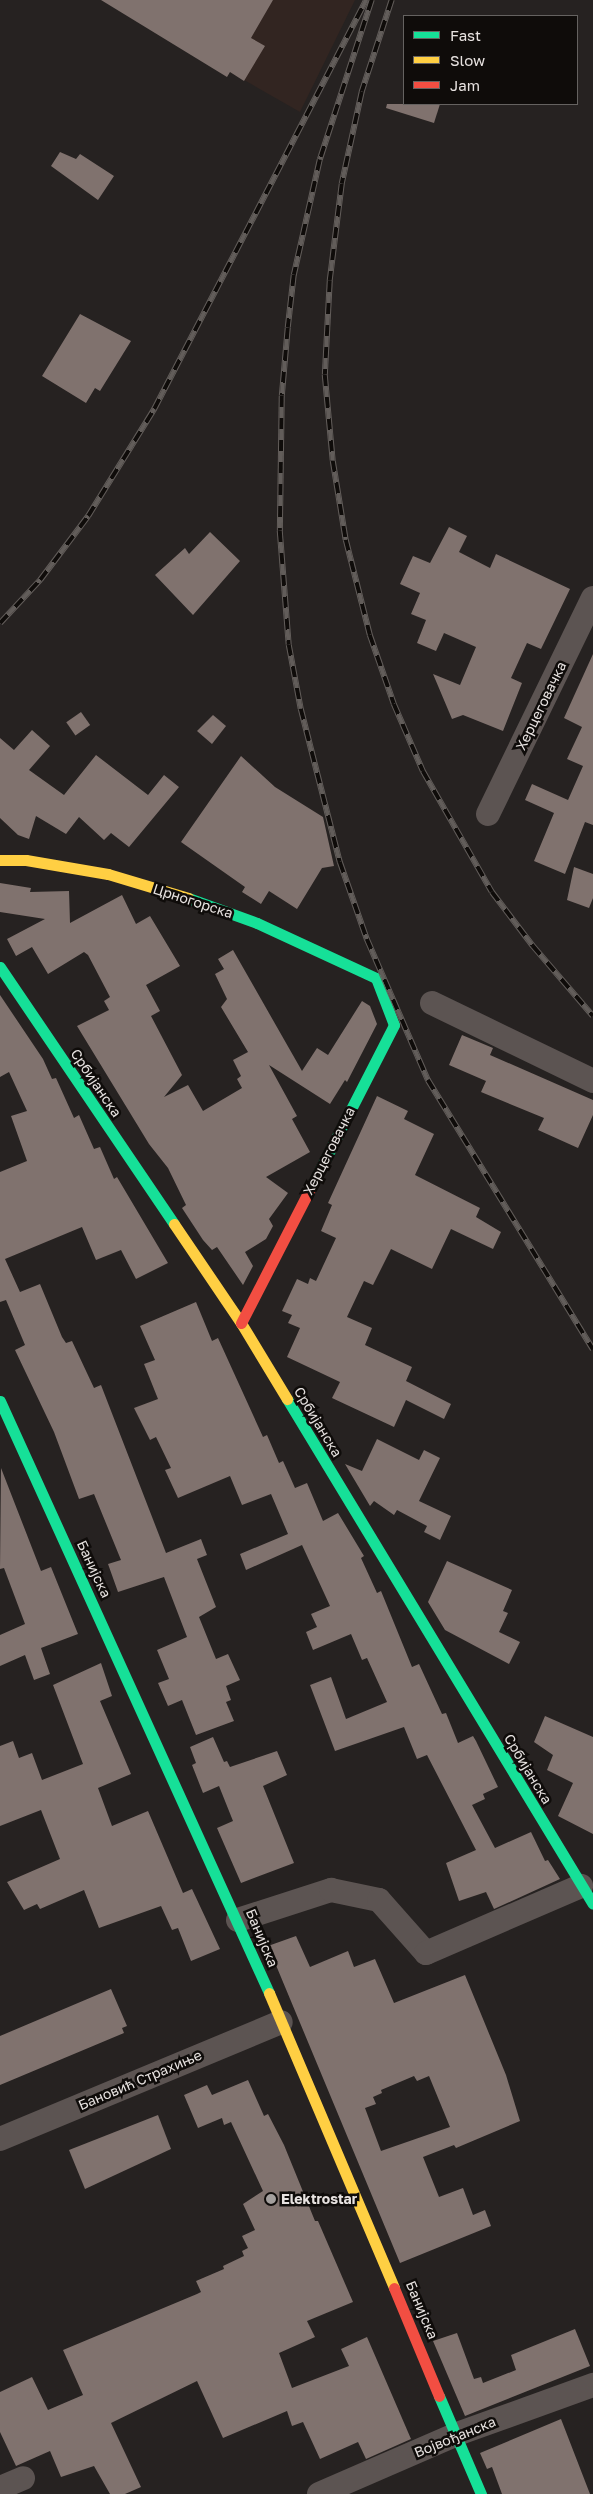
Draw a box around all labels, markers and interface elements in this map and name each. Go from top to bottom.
legend [403,15,578,105]
text: Fast [450,26,481,44]
text: Slow [450,51,485,69]
text: Jam [450,76,480,94]
street label: Херцеговачка [512,659,570,753]
street label: Црногорска [151,880,235,922]
street label: Србијанска [67,1046,125,1120]
street label: Херцеговачка [300,1104,358,1198]
street label: Србијанска [291,1384,345,1460]
street label: Банијска [73,1538,115,1600]
street label: Србијанска [501,1731,555,1807]
street label: Банијска [242,1906,282,1970]
street label: Бановић Страхиње [76,2046,204,2114]
place label: Elektrostar [281,2191,357,2207]
marker: Elektrostar [265,2193,277,2205]
street label: Банијска [402,2278,442,2342]
street label: Војвођанска [412,2413,498,2461]

